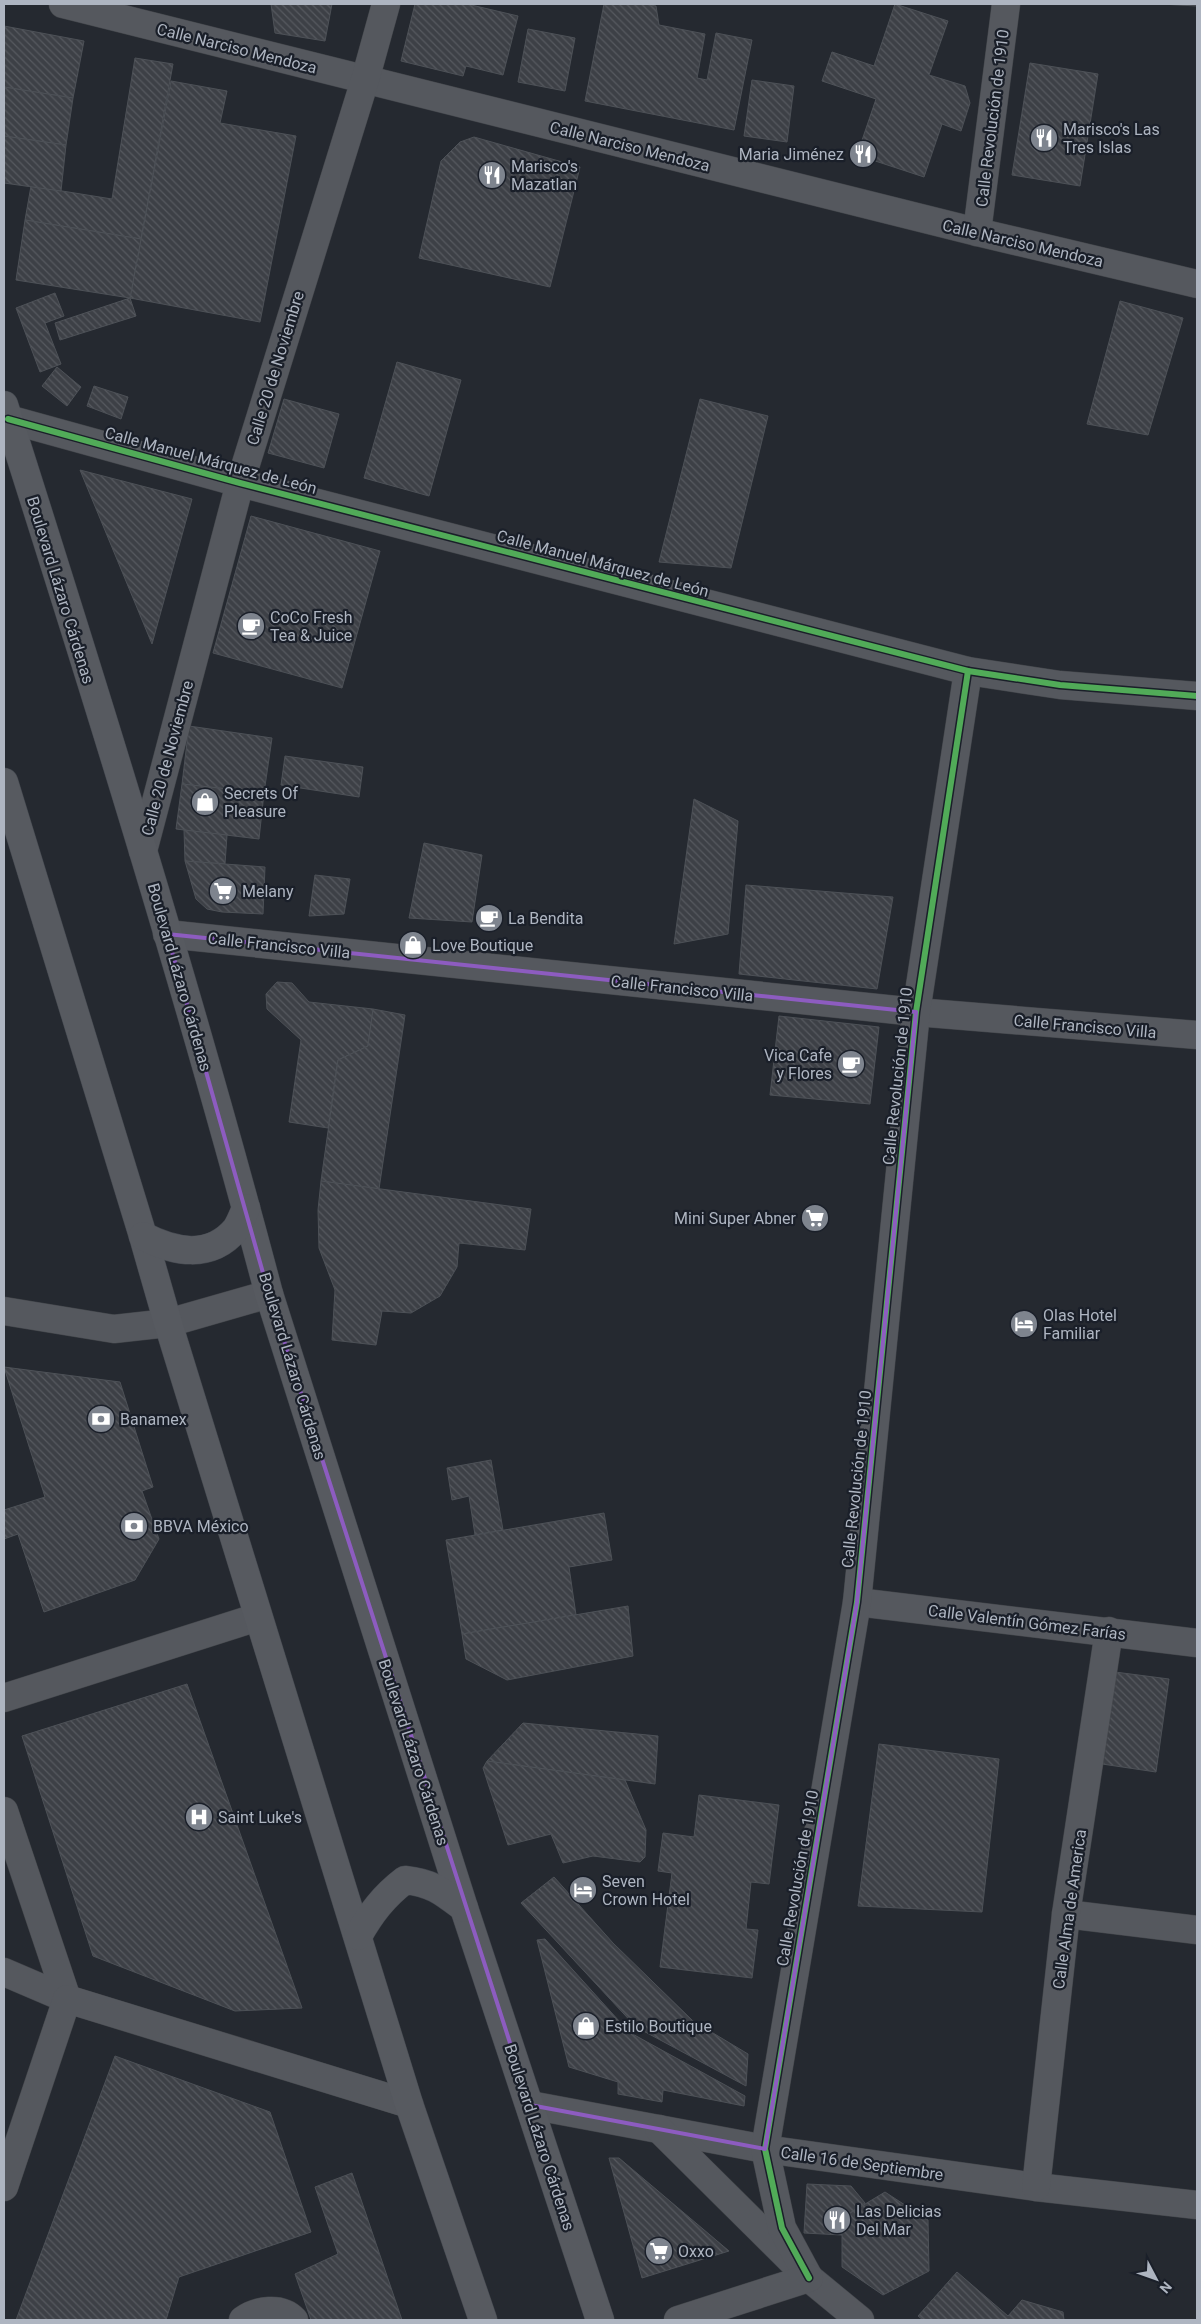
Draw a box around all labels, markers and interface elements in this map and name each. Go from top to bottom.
street label: Calle Narciso Mendoza [155,19,319,78]
street label: Calle Revolución de 1910 [972,28,1013,208]
street label: Calle Narciso Mendoza [548,117,712,176]
place label: Marisco's Las Tres Islas [1063,120,1160,157]
restaurant icon: Marisco's Las Tres Islas [1029,123,1059,153]
restaurant icon: Maria Jiménez [848,139,878,169]
place label: Maria Jiménez [739,145,844,164]
place label: Marisco's Mazatlan [511,157,578,194]
restaurant icon: Marisco's Mazatlan [477,160,507,190]
street label: Calle Narciso Mendoza [941,216,1105,271]
street label: Calle 20 de Noviembre [243,289,308,447]
street label: Calle Manuel Márquez de León [103,423,319,498]
street label: Boulevard Lázaro Cárdenas [23,494,98,686]
street label: Calle Manuel Márquez de León [495,526,711,601]
place label: CoCo Fresh Tea & Juice [270,608,353,645]
cafe icon: CoCo Fresh Tea & Juice [236,611,266,641]
street label: Calle 20 de Noviembre [138,678,197,838]
place label: Secrets Of Pleasure [224,784,299,821]
shop icon: Secrets Of Pleasure [190,787,220,817]
supermarket icon: Melany [208,876,238,906]
street label: Boulevard Lázaro Cárdenas [144,881,216,1073]
place label: Melany [242,882,294,901]
cafe icon: La Bendita [474,903,504,933]
place label: La Bendita [508,909,583,928]
street label: Calle Francisco Villa [207,929,351,962]
shop icon: Love Boutique [398,930,428,960]
place label: Love Boutique [432,936,533,955]
street label: Calle Francisco Villa [610,972,754,1005]
street label: Calle Revolución de 1910 [879,986,916,1166]
street label: Calle Francisco Villa [1013,1011,1157,1042]
place label: Vica Cafe y Flores [764,1046,832,1083]
cafe icon: Vica Cafe y Flores [836,1049,866,1079]
supermarket icon: Mini Super Abner [800,1203,830,1233]
place label: Mini Super Abner [674,1209,797,1228]
street label: Boulevard Lázaro Cárdenas [255,1270,330,1462]
place label: Olas Hotel Familiar [1043,1306,1117,1343]
hotel icon: Olas Hotel Familiar [1009,1309,1039,1339]
street label: Calle Revolución de 1910 [838,1389,875,1569]
bank icon: Banamex [86,1404,116,1434]
place label: Banamex [120,1410,187,1429]
bank icon: BBVA México [119,1511,149,1541]
place label: BBVA México [153,1517,249,1536]
street label: Calle Valentín Gómez Farías [927,1601,1127,1644]
street label: Boulevard Lázaro Cárdenas [374,1657,453,1848]
street label: Calle Revolución de 1910 [773,1788,822,1968]
hospital icon: Saint Luke's [184,1802,214,1832]
place label: Saint Luke's [218,1808,302,1827]
street label: Calle Alma de America [1049,1828,1090,1990]
place label: Seven Crown Hotel [602,1872,690,1909]
hotel icon: Seven Crown Hotel [568,1875,598,1905]
shop icon: Estilo Boutique [571,2011,601,2041]
place label: Estilo Boutique [605,2017,712,2036]
street label: Boulevard Lázaro Cárdenas [500,2042,579,2233]
street label: Calle 16 de Septiembre [779,2143,945,2184]
place label: Las Delicias Del Mar [856,2202,942,2239]
restaurant icon: Las Delicias Del Mar [822,2205,852,2235]
supermarket icon: Oxxo [644,2236,674,2266]
place label: Oxxo [678,2242,714,2261]
north arrow [1131,2254,1181,2304]
text: N [1157,2279,1175,2297]

